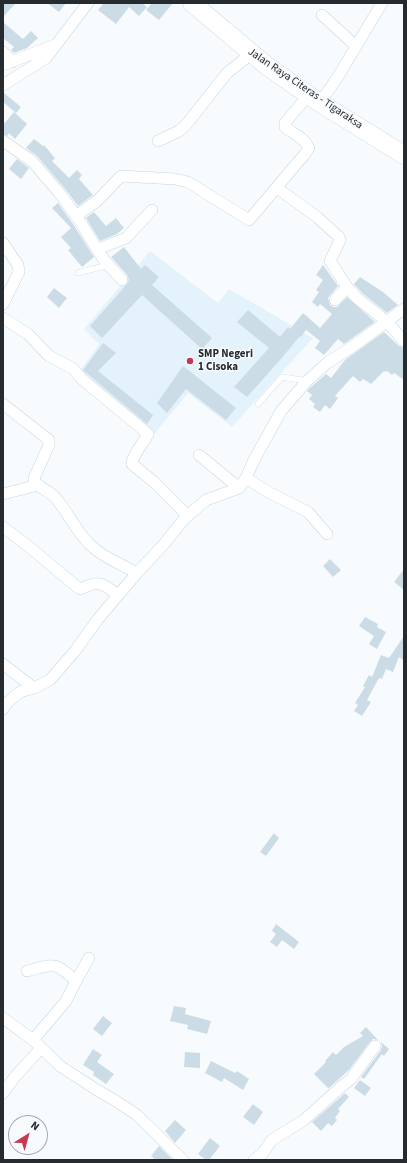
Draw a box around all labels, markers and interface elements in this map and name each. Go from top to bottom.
street label: Jalan Raya Citeras - Tigaraksa [245,46,365,132]
place label: SMP Negeri 1 Cisoka [198,348,253,374]
marker: SMP Negeri 1 Cisoka [185,356,195,366]
north arrow [8,1115,48,1155]
text: N [27,1118,42,1134]

